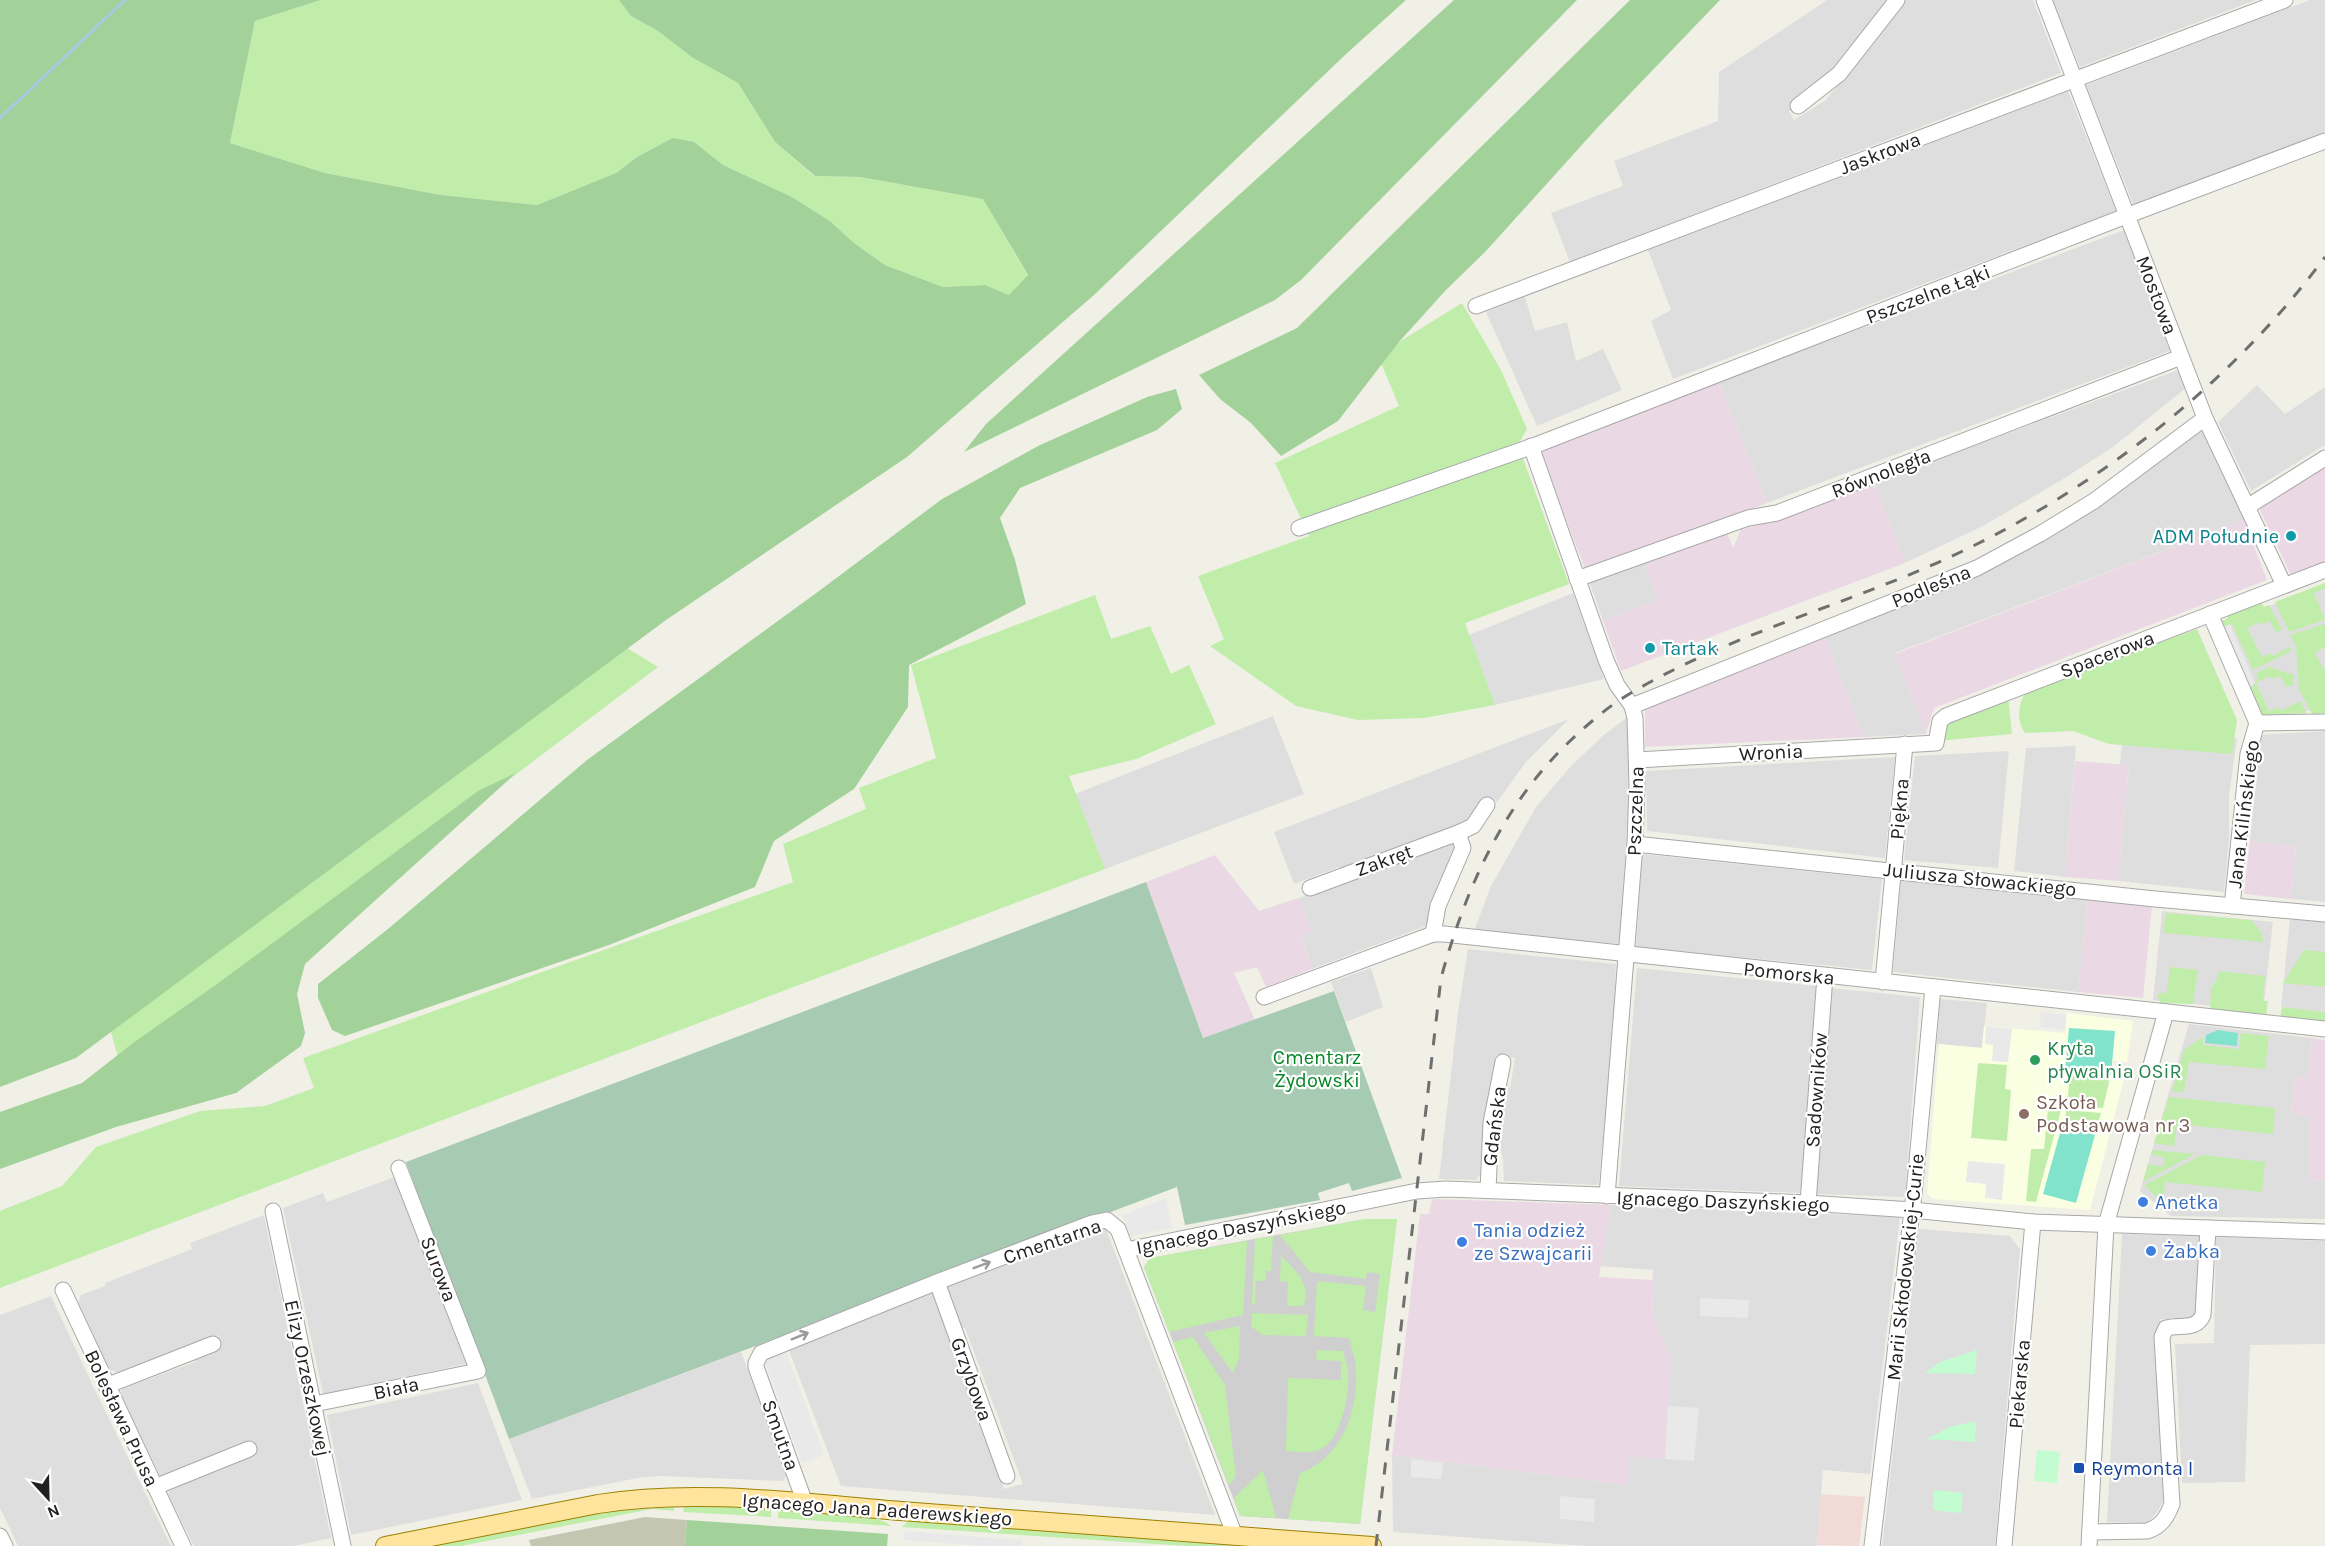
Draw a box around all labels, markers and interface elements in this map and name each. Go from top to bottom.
street label: Jaskrowa [1837,128,1924,179]
street label: Mostowa [2131,253,2182,338]
street label: Pszczelne Łąki [1863,260,1994,329]
street label: Równoległa [1828,444,1934,503]
place label: ADM Południe [2153,525,2279,548]
marker: ADM Południe [2284,529,2298,543]
street label: Podleśna [1888,560,1974,613]
street label: Spacerowa [2057,626,2158,683]
place label: Tartak [1662,637,1718,660]
marker: Tartak [1643,641,1657,655]
street label: Wronia [1738,739,1804,766]
street label: Jana Kilińskiego [2223,739,2264,889]
street label: Pszczelna [1622,766,1649,856]
street label: Piękna [1885,777,1914,841]
street label: Zakręt [1352,839,1416,881]
street label: Juliusza Słowackiego [1882,858,2078,901]
street label: Pomorska [1742,957,1836,990]
street label: Sadowników [1801,1031,1832,1148]
place label: Kryta pływalnia OSiR [2047,1037,2182,1083]
park label: Cmentarz Żydowski [1273,1046,1361,1092]
marker: Kryta pływalnia OSiR [2028,1053,2042,1067]
street label: Gdańska [1478,1085,1511,1167]
place label: Szkoła Podstawowa nr 3 [2036,1091,2190,1137]
marker: Szkoła Podstawowa nr 3 [2017,1107,2031,1121]
street label: Marii Skłodowskiej-Curie [1882,1152,1929,1382]
street label: Ignacego Daszyńskiego [1616,1186,1830,1217]
place label: Anetka [2155,1191,2219,1214]
marker: Anetka [2136,1195,2150,1209]
street label: Ignacego Daszyńskiego [1134,1196,1348,1259]
street label: Cmentarna [1000,1214,1104,1269]
place label: Tania odzież ze Szwajcarii [1474,1219,1592,1265]
street label: Surowa [416,1233,461,1305]
marker: Tania odzież ze Szwajcarii [1455,1235,1469,1249]
place label: Żabka [2163,1240,2220,1263]
marker: Żabka [2144,1244,2158,1258]
one-way arrow [972,1259,990,1270]
street label: Elizy Orzeszkowej [280,1298,335,1458]
one-way arrow [790,1330,809,1341]
street label: Grzybowa [946,1334,997,1424]
street label: Piekarska [2004,1338,2035,1430]
street label: Bolesława Prusa [80,1346,163,1490]
street label: Biała [371,1372,421,1405]
street label: Smutna [757,1397,804,1474]
place label: Reymonta I [2091,1457,2193,1480]
marker: Reymonta I [2072,1461,2086,1475]
north arrow [18,1468,78,1528]
street label: Ignacego Jana Paderewskiego [741,1489,1013,1530]
text: N [45,1500,62,1522]

